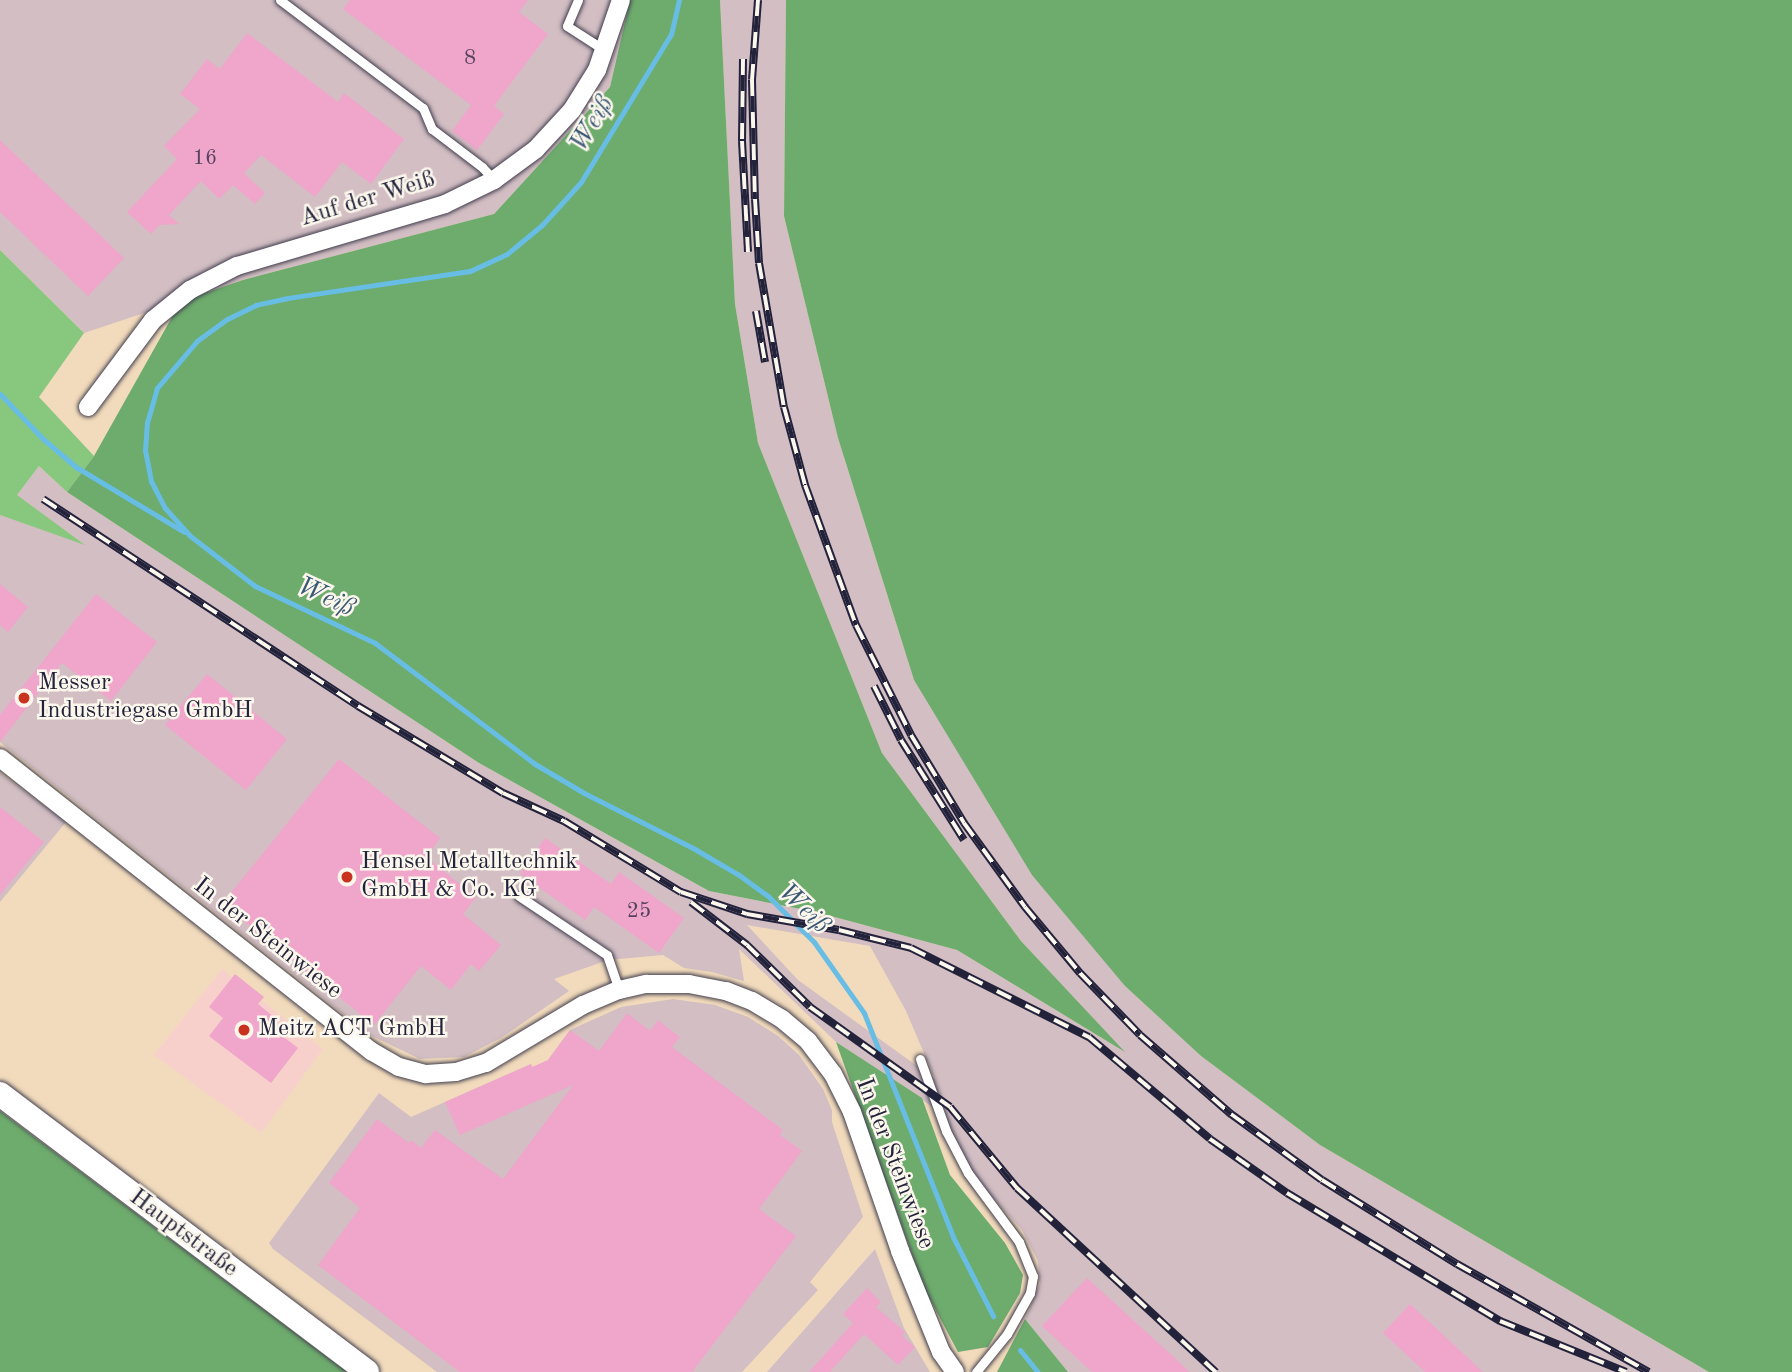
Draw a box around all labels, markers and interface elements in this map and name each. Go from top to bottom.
house number: 8 [464,46,476,72]
water label: Weiß [564,91,622,159]
house number: 16 [193,146,217,172]
street label: Auf der Weiß [297,166,439,234]
water label: Weiß [291,571,359,625]
place label: Messer Industriegase GmbH [38,670,252,726]
marker: Messer Industriegase GmbH [16,690,32,706]
place label: Hensel Metalltechnik GmbH & Co. KG [361,849,578,905]
marker: Hensel Metalltechnik GmbH & Co. KG [339,869,355,885]
street label: In der Steinwiese [187,872,347,1006]
water label: Weiß [771,877,835,941]
house number: 25 [627,899,651,925]
place label: Meitz ACT GmbH [258,1016,446,1044]
marker: Meitz ACT GmbH [236,1022,252,1038]
street label: In der Steinwiese [848,1075,940,1253]
street label: Hauptstraße [123,1184,243,1284]

